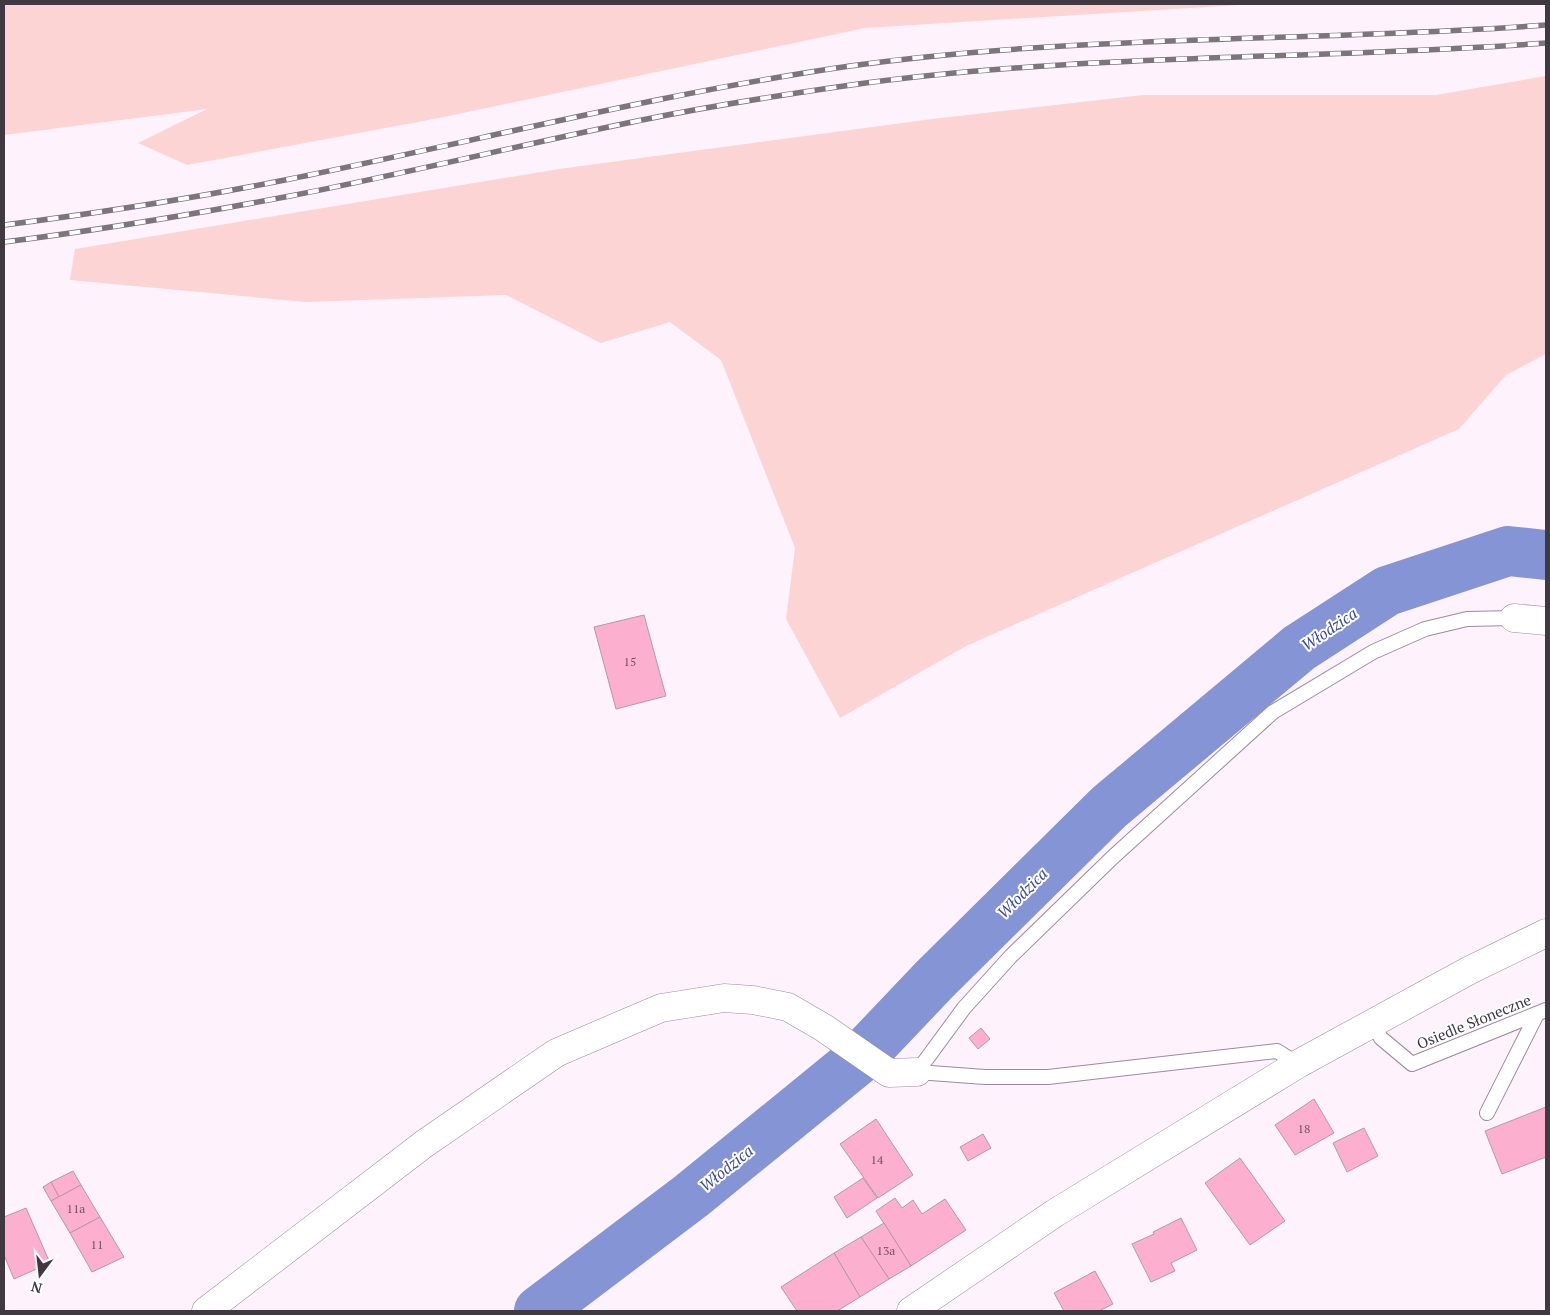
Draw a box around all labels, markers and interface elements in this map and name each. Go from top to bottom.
water label: Włodzica [1297,602,1361,656]
house number: 15 [624,654,636,669]
water label: Włodzica [992,863,1052,923]
street label: Osiedle Słoneczne [1413,989,1534,1053]
house number: 18 [1298,1121,1310,1136]
water label: Włodzica [695,1140,757,1196]
house number: 14 [871,1152,884,1167]
house number: 11a [67,1201,85,1216]
house number: 11 [91,1237,103,1252]
house number: 13a [877,1243,895,1258]
north arrow [15,1250,65,1300]
text: N [29,1277,44,1299]

